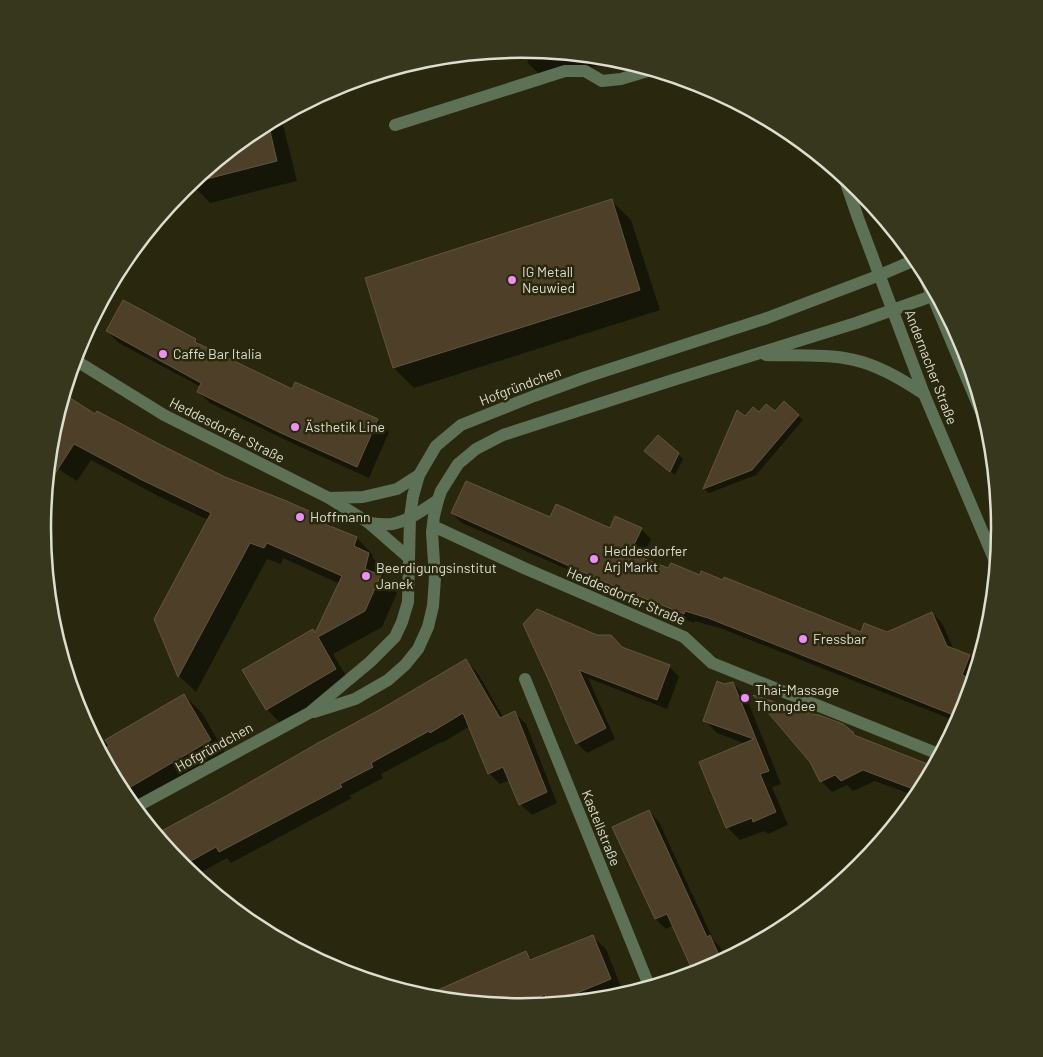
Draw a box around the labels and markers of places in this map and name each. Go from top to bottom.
place label: IG Metall Neuwied [522,263,575,296]
marker: IG Metall Neuwied [506,274,518,286]
place label: Caffe Bar Italia [173,345,262,362]
marker: Caffe Bar Italia [157,348,169,360]
place label: Ästhetik Line [305,418,385,435]
marker: Ästhetik Line [289,421,301,433]
place label: Hoffmann [310,508,371,525]
marker: Hoffmann [294,511,306,523]
place label: Heddesdorfer Arj Markt [604,542,687,575]
marker: Heddesdorfer Arj Markt [588,553,600,565]
place label: Beerdigungsinstitut Janek [376,559,497,592]
marker: Beerdigungsinstitut Janek [360,570,372,582]
place label: Fressbar [813,630,866,647]
marker: Fressbar [797,633,809,645]
place label: Thai-Massage Thongdee [755,681,839,714]
marker: Thai-Massage Thongdee [739,692,751,704]

